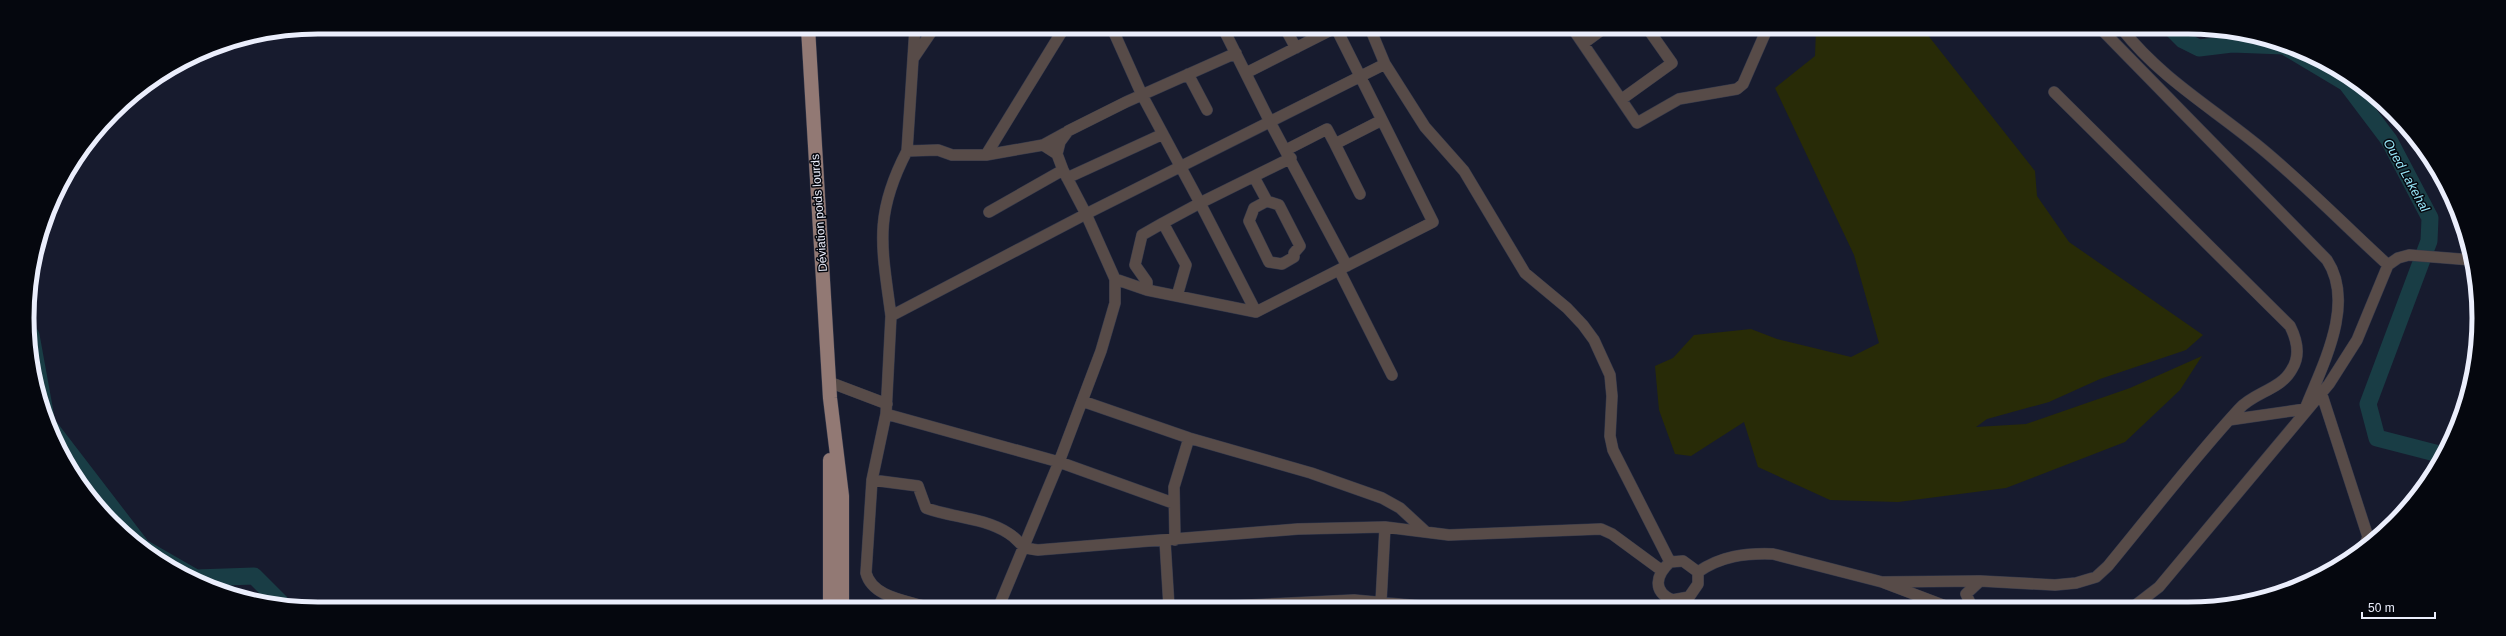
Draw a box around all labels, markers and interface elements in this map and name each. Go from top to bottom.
water label: Oued Lakehal [2380,136,2433,215]
street label: Déviation poids lourds [808,154,830,272]
scale bar [2362,594,2435,620]
text: 50 m [2368,601,2395,615]

